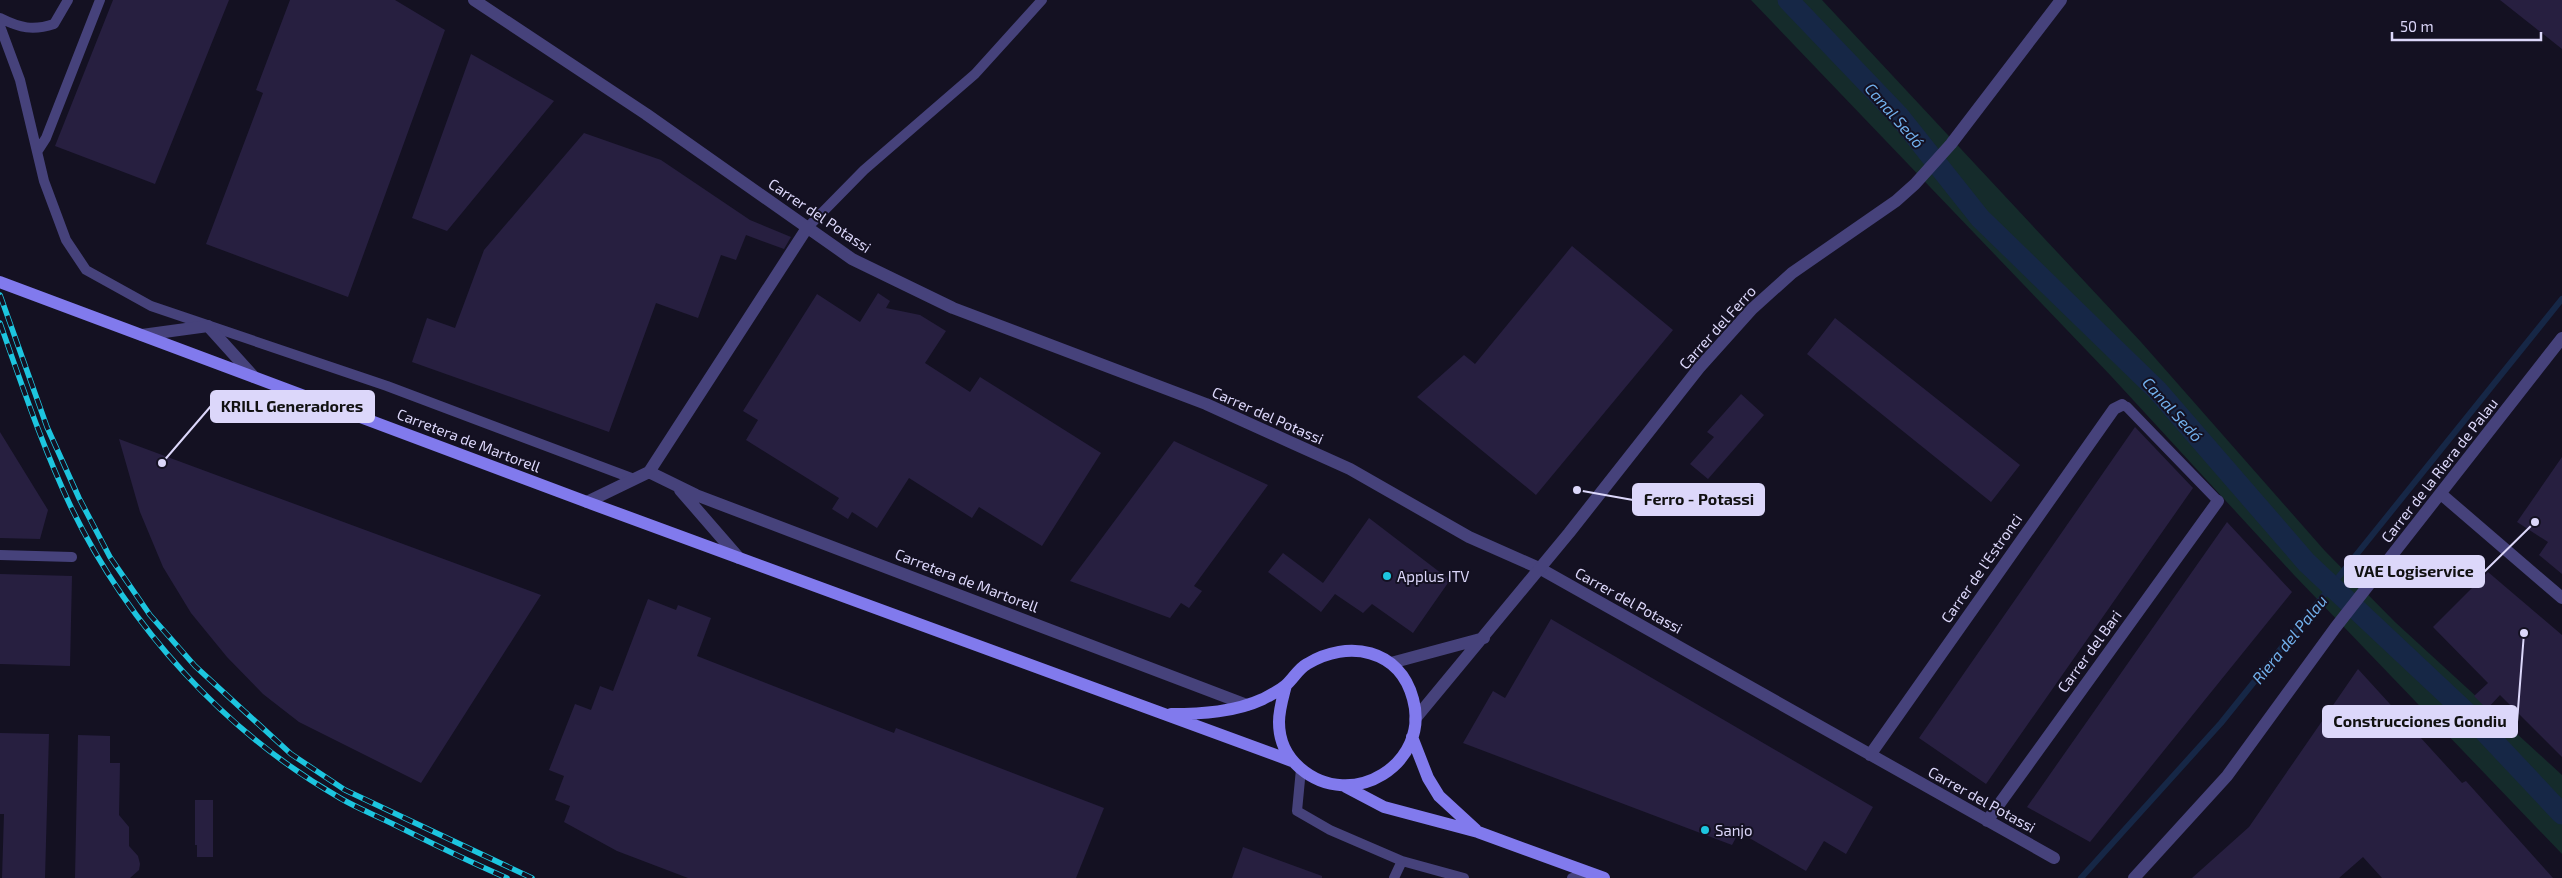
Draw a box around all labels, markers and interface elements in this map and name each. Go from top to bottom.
scale bar [2392,10,2541,42]
text: 50 m [2400,17,2434,35]
water label: Canal Sedó [1862,79,1928,151]
street label: Carrer del Potassi [765,174,875,256]
street label: Carrer del Ferro [1675,282,1759,372]
water label: Canal Sedó [2139,373,2207,445]
street label: Carrer del Potassi [1210,382,1326,448]
callout: KRILL Generadores [211,391,374,422]
street label: Carrer de la Riera de Palau [2377,394,2501,546]
text: KRILL Generadores [221,396,363,415]
street label: Carretera de Martorell [395,404,544,476]
callout: Ferro - Potassi [1633,484,1764,515]
text: Ferro - Potassi [1644,489,1754,508]
street label: Carrer de l'Estronci [1937,510,2025,626]
street label: Carretera de Martorell [893,544,1042,616]
callout: VAE Logiservice [2345,556,2484,587]
text: VAE Logiservice [2354,561,2474,580]
street label: Carrer del Potassi [1572,563,1686,637]
place label: Applus ITV [1397,567,1469,585]
marker: Applus ITV [1381,570,1393,582]
water label: Riera del Palau [2248,591,2330,687]
street label: Carrer del Bari [2053,606,2125,696]
callout: Construcciones Gondiu [2323,706,2517,737]
text: Construcciones Gondiu [2333,711,2507,730]
street label: Carrer del Potassi [1925,762,2039,836]
place label: Sanjo [1715,821,1753,840]
marker: Sanjo [1699,824,1711,836]

